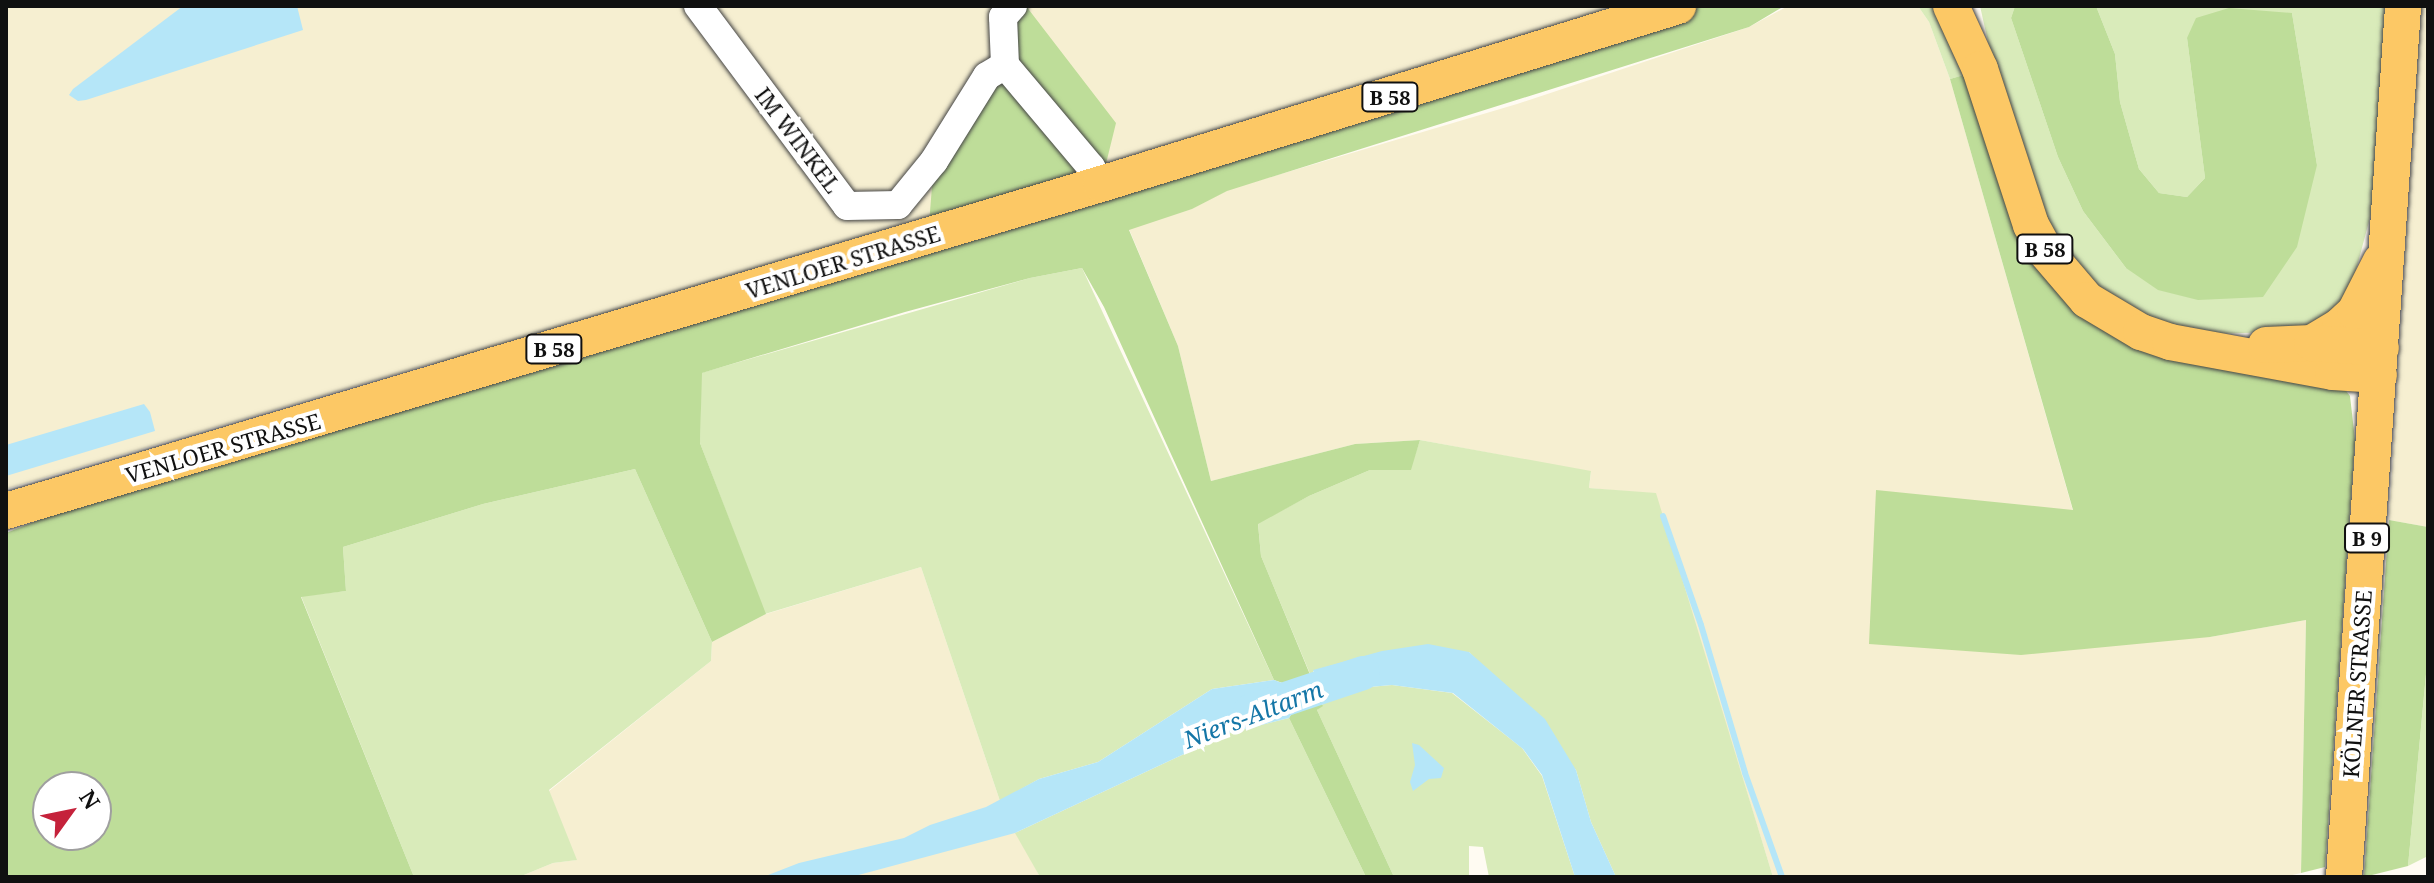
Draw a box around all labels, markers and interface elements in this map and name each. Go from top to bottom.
road number: B 58 [1360,81,1420,113]
street label: IM WINKEL [750,82,846,198]
street label: VENLOER STRASSE [743,220,943,304]
road number: B 58 [2015,233,2075,265]
road number: B 58 [524,333,584,365]
street label: VENLOER STRASSE [122,407,324,489]
road number: B 9 [2343,522,2391,554]
street label: KÖLNER STRASSE [2337,589,2377,779]
water label: Niers-Altarm [1179,674,1327,754]
north arrow [32,771,112,851]
text: N [73,784,108,814]

